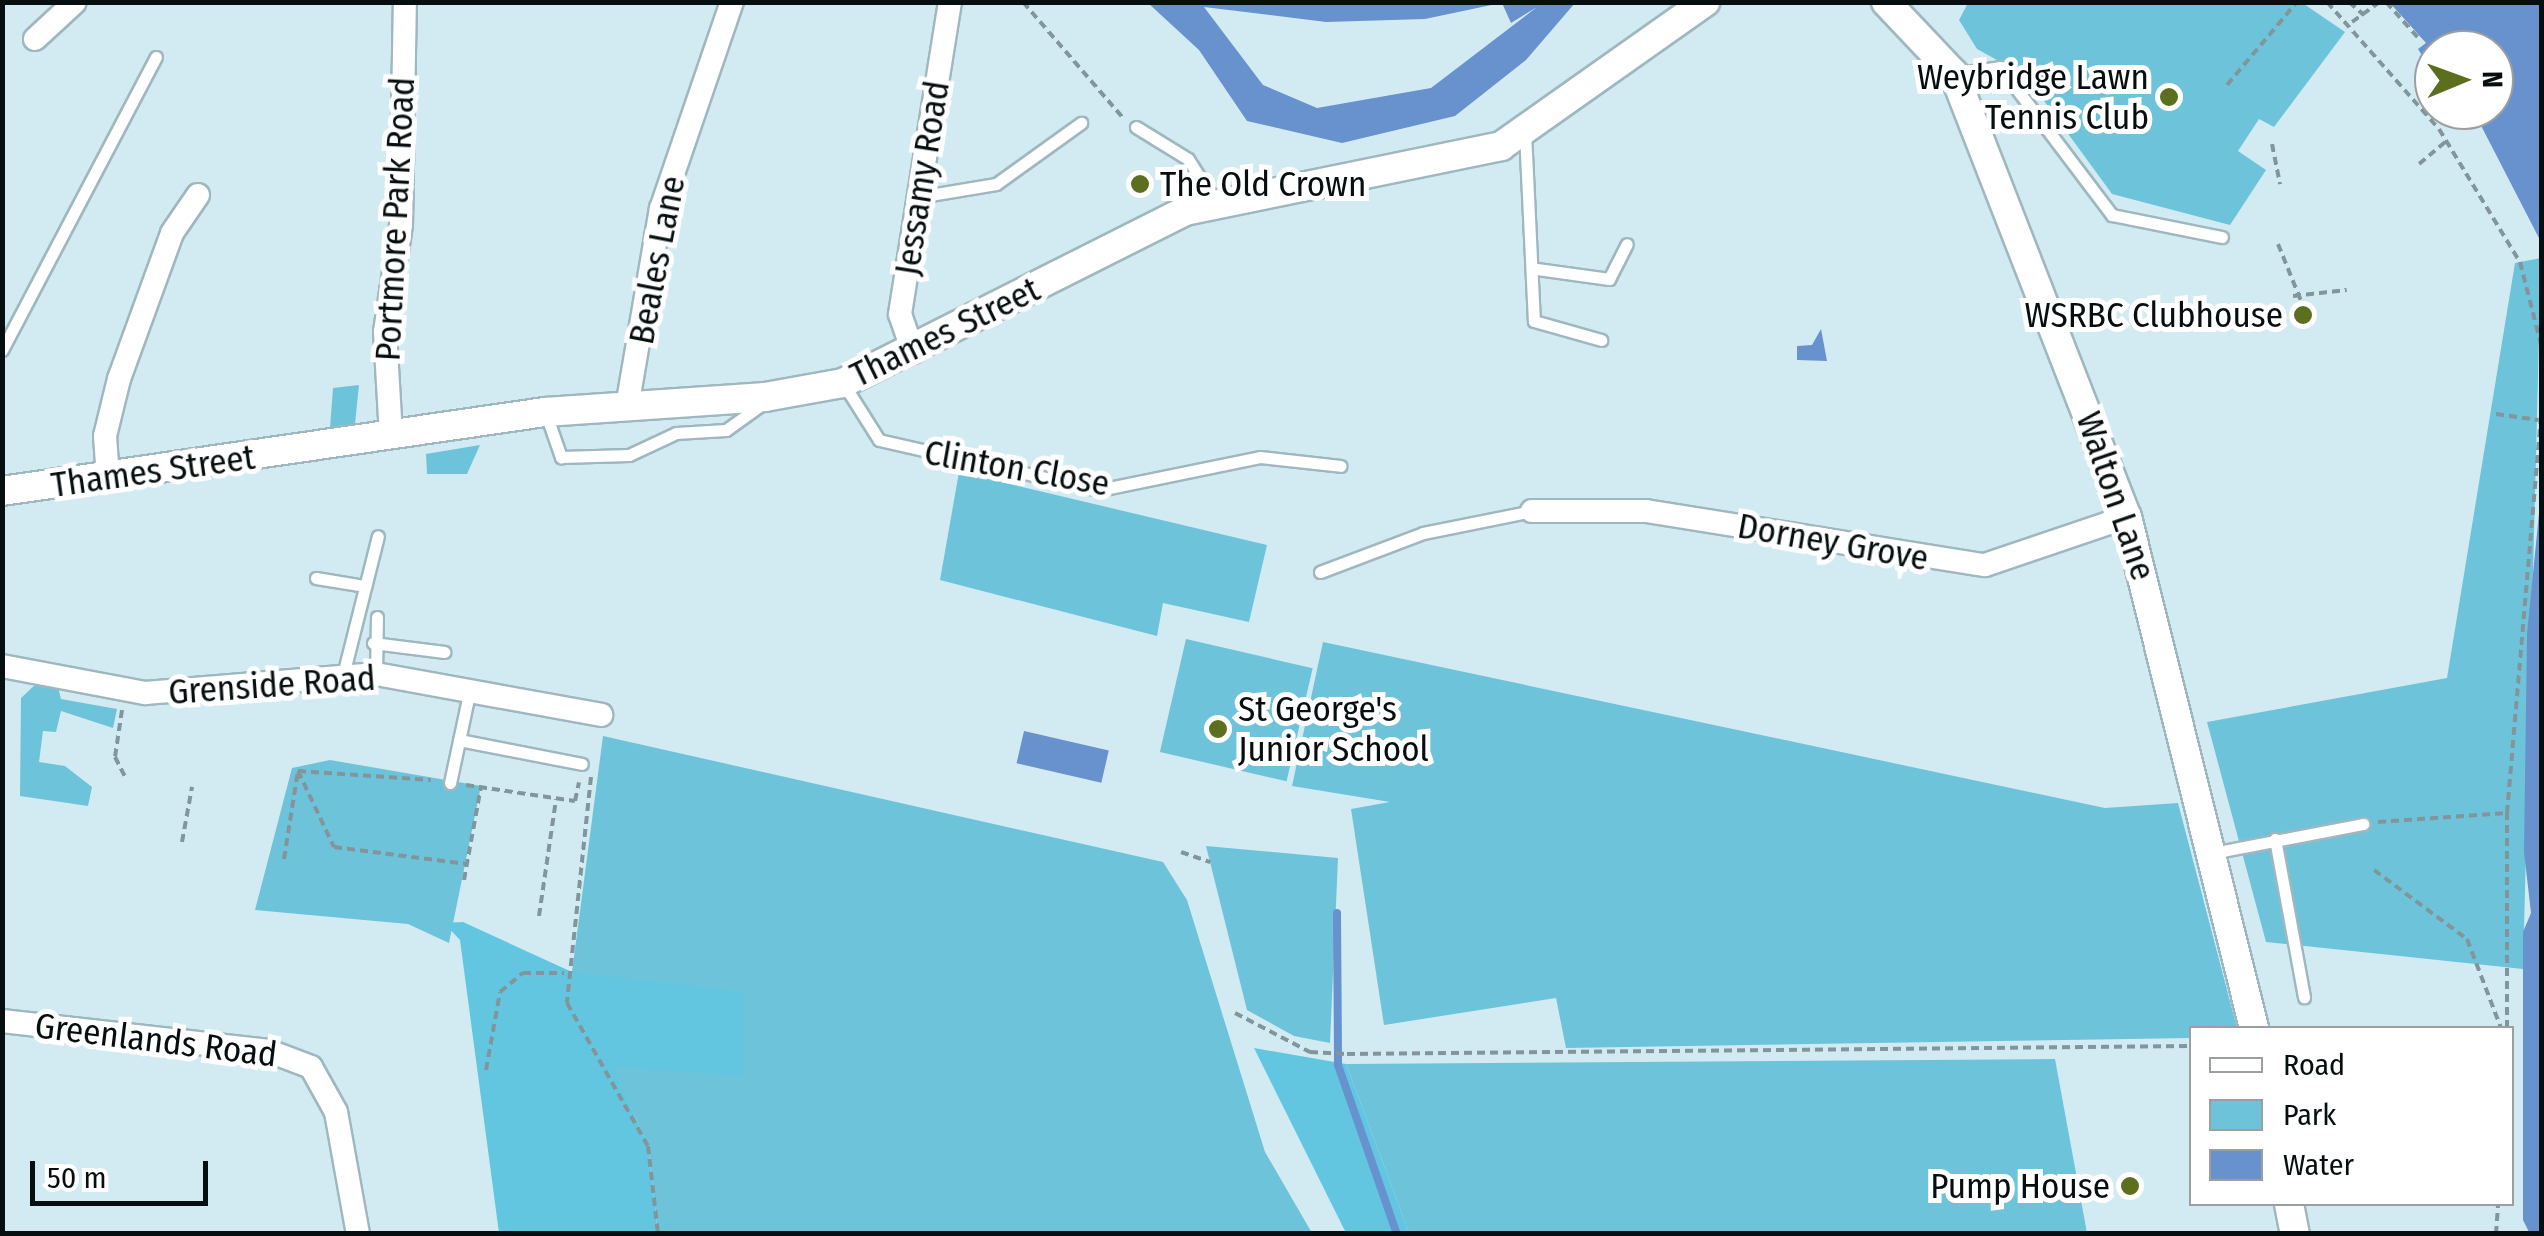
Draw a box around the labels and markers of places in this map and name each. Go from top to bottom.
place label: Weybridge Lawn Tennis Club [1917,56,2149,138]
marker: Weybridge Lawn Tennis Club [2158,86,2180,108]
place label: The Old Crown [1160,163,1366,205]
marker: The Old Crown [1129,173,1151,195]
place label: WSRBC Clubhouse [2025,294,2283,336]
marker: WSRBC Clubhouse [2292,304,2314,326]
place label: St George's Junior School [1238,688,1429,770]
marker: St George's Junior School [1207,718,1229,740]
place label: Pump House [1930,1165,2110,1207]
marker: Pump House [2119,1175,2141,1197]

